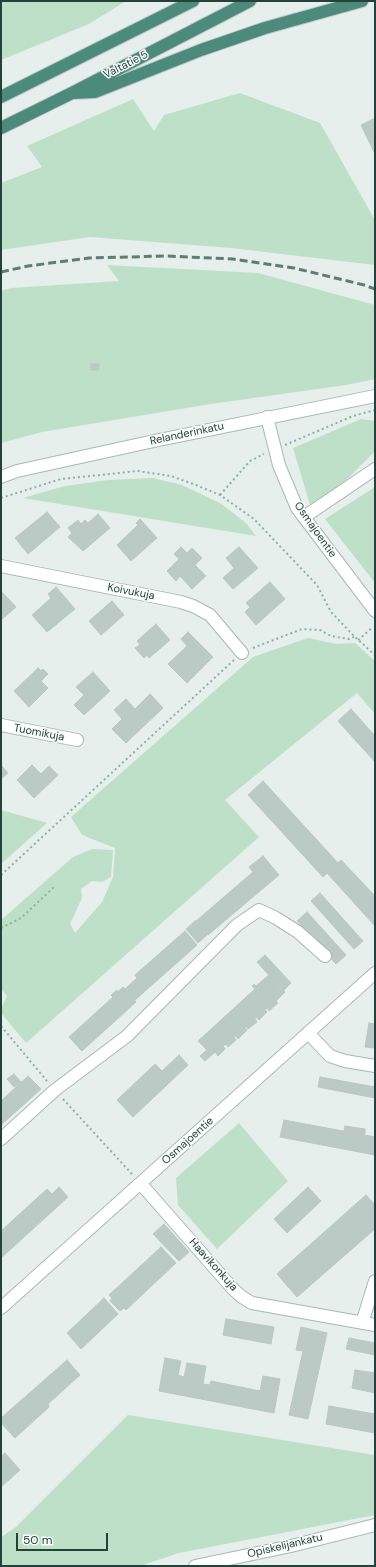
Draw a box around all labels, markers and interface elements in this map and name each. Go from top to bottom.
street label: Valtatie 5 [102,48,150,82]
street label: Relanderinkatu [149,420,225,448]
street label: Osmajoentie [291,500,339,560]
street label: Koivukuja [106,581,156,603]
street label: Tuomikuja [13,722,65,744]
street label: Osmajoentie [160,1114,216,1168]
street label: Haavikonkuja [186,1236,240,1294]
scale bar [18,1525,110,1551]
street label: Opiskelijankatu [246,1531,324,1561]
text: 50 m [23,1532,52,1548]

